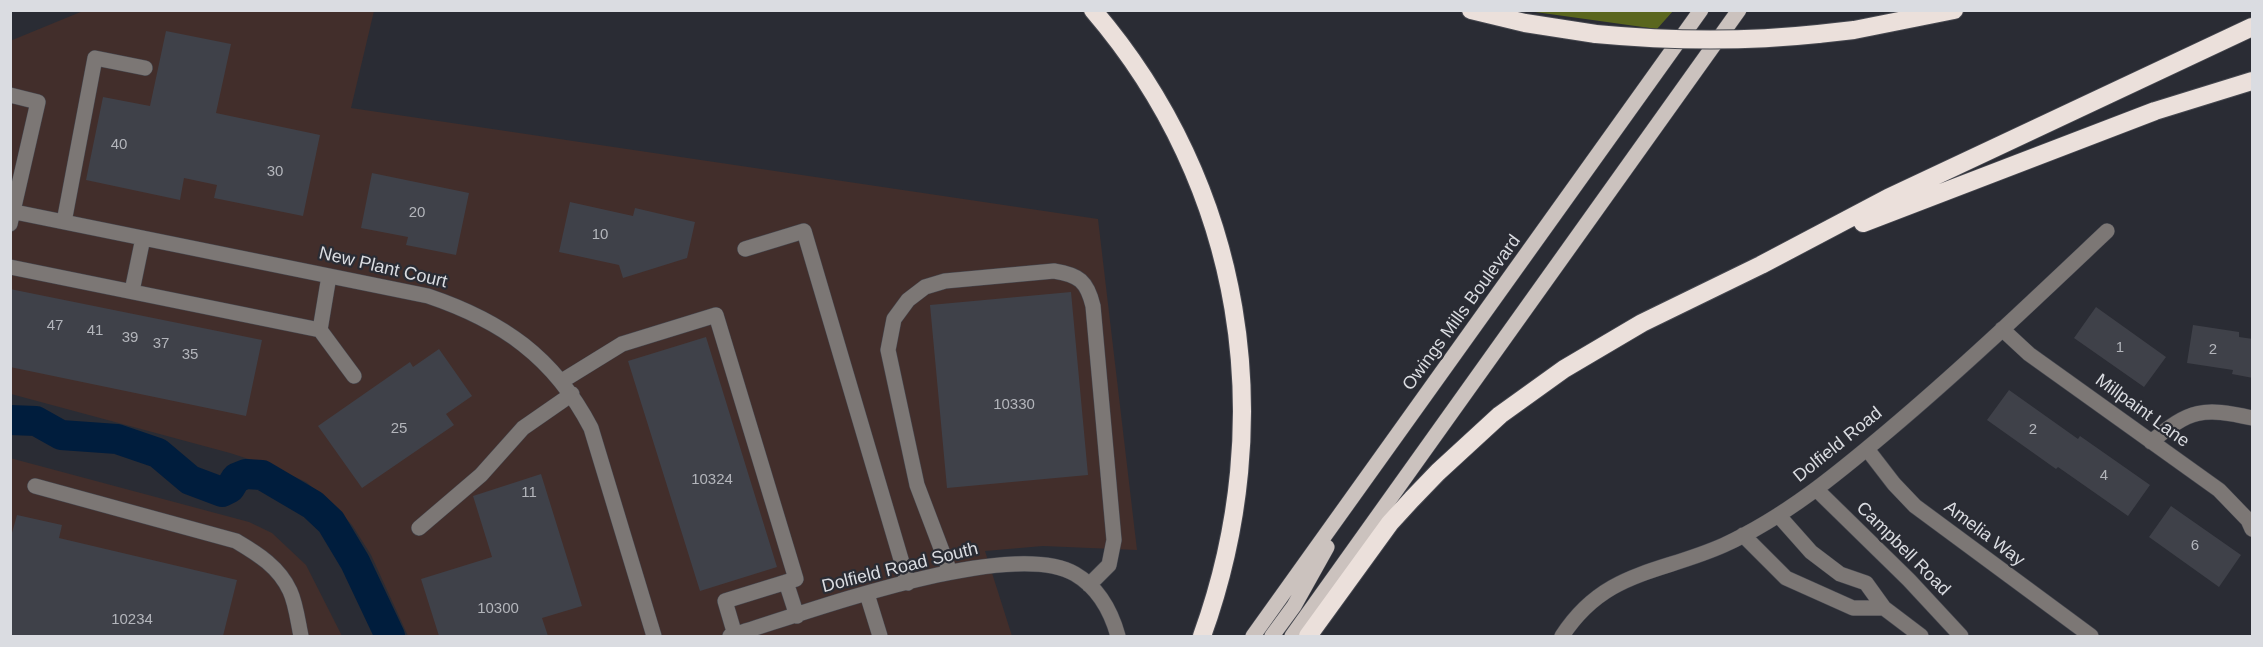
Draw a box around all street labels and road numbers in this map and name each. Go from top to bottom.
street label: Owings Mills Boulevard [1398,231,1526,395]
street label: New Plant Court [317,243,449,293]
street label: Millpaint Lane [2091,370,2193,452]
street label: Dolfield Road [1789,403,1887,487]
street label: Campbell Road [1851,497,1955,601]
street label: Amelia Way [1939,497,2029,571]
street label: Dolfield Road South [820,538,980,598]

